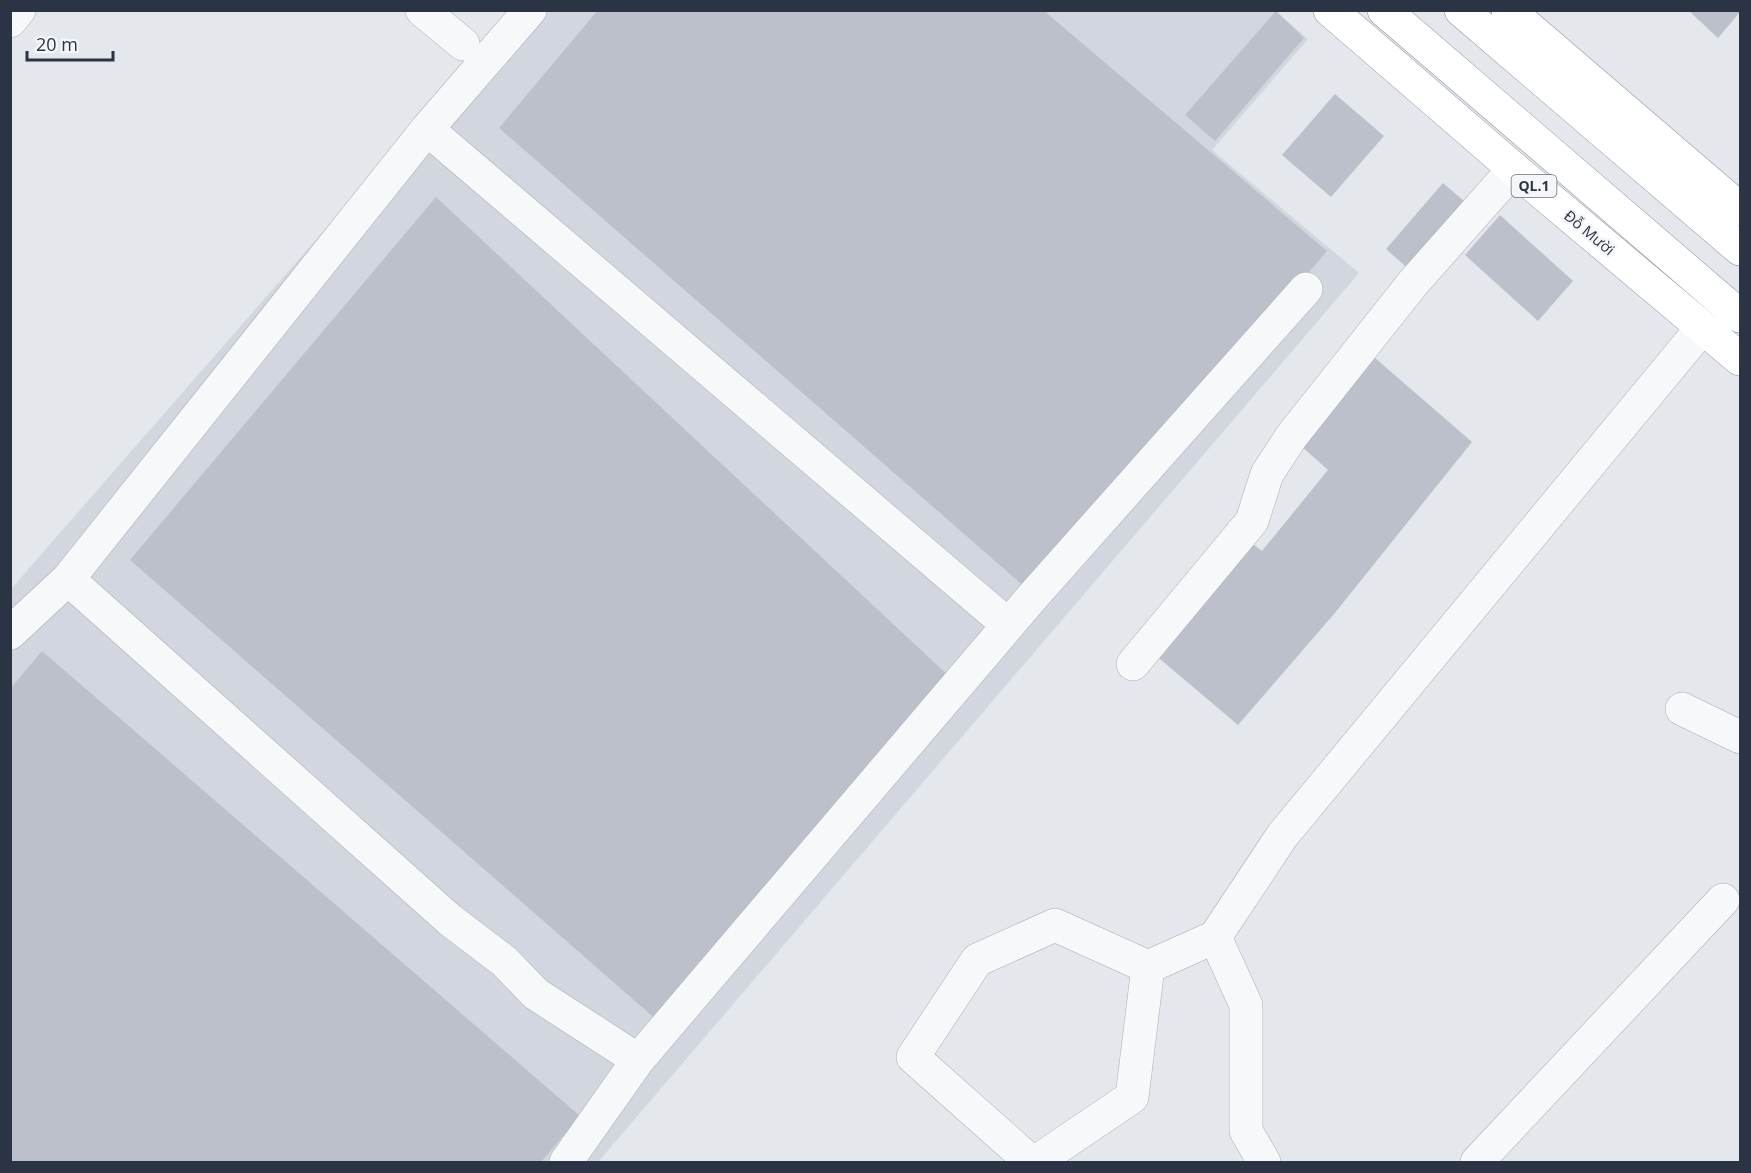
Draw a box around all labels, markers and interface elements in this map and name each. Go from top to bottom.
scale bar [27,24,112,62]
text: 20 m [36,32,78,56]
road number: QL.1 [1512,175,1556,197]
street label: Đỗ Mười [1560,205,1619,259]

